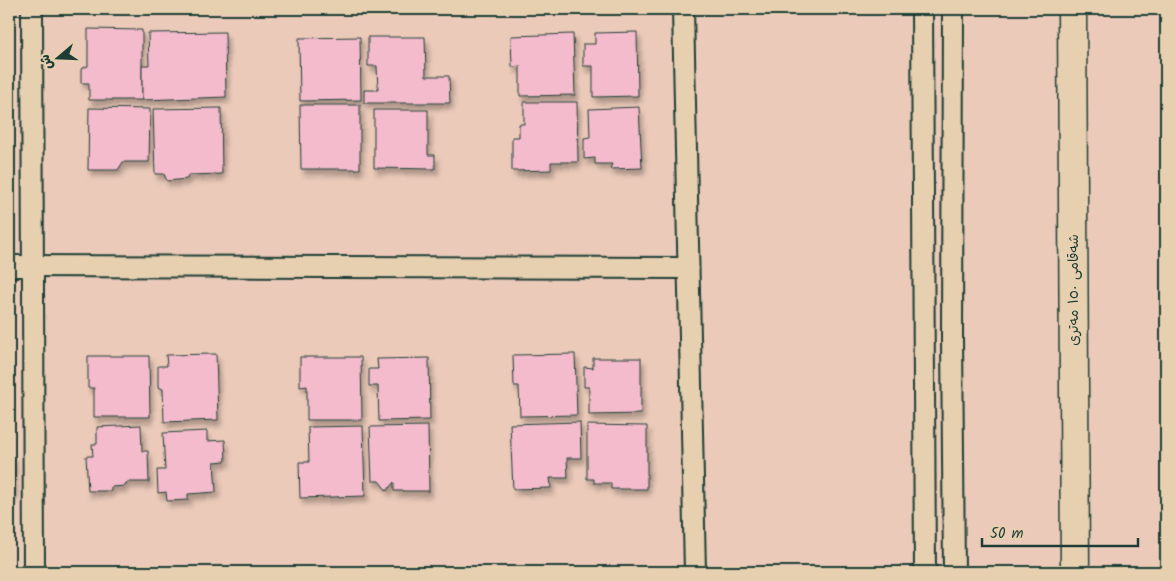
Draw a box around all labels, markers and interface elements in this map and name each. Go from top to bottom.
north arrow [32,32,82,82]
text: ش [34,51,60,73]
street label: شەقامی ١٥٠ مەتری [1063,234,1085,346]
scale bar [982,516,1139,548]
text: 50 m [990,522,1024,546]

